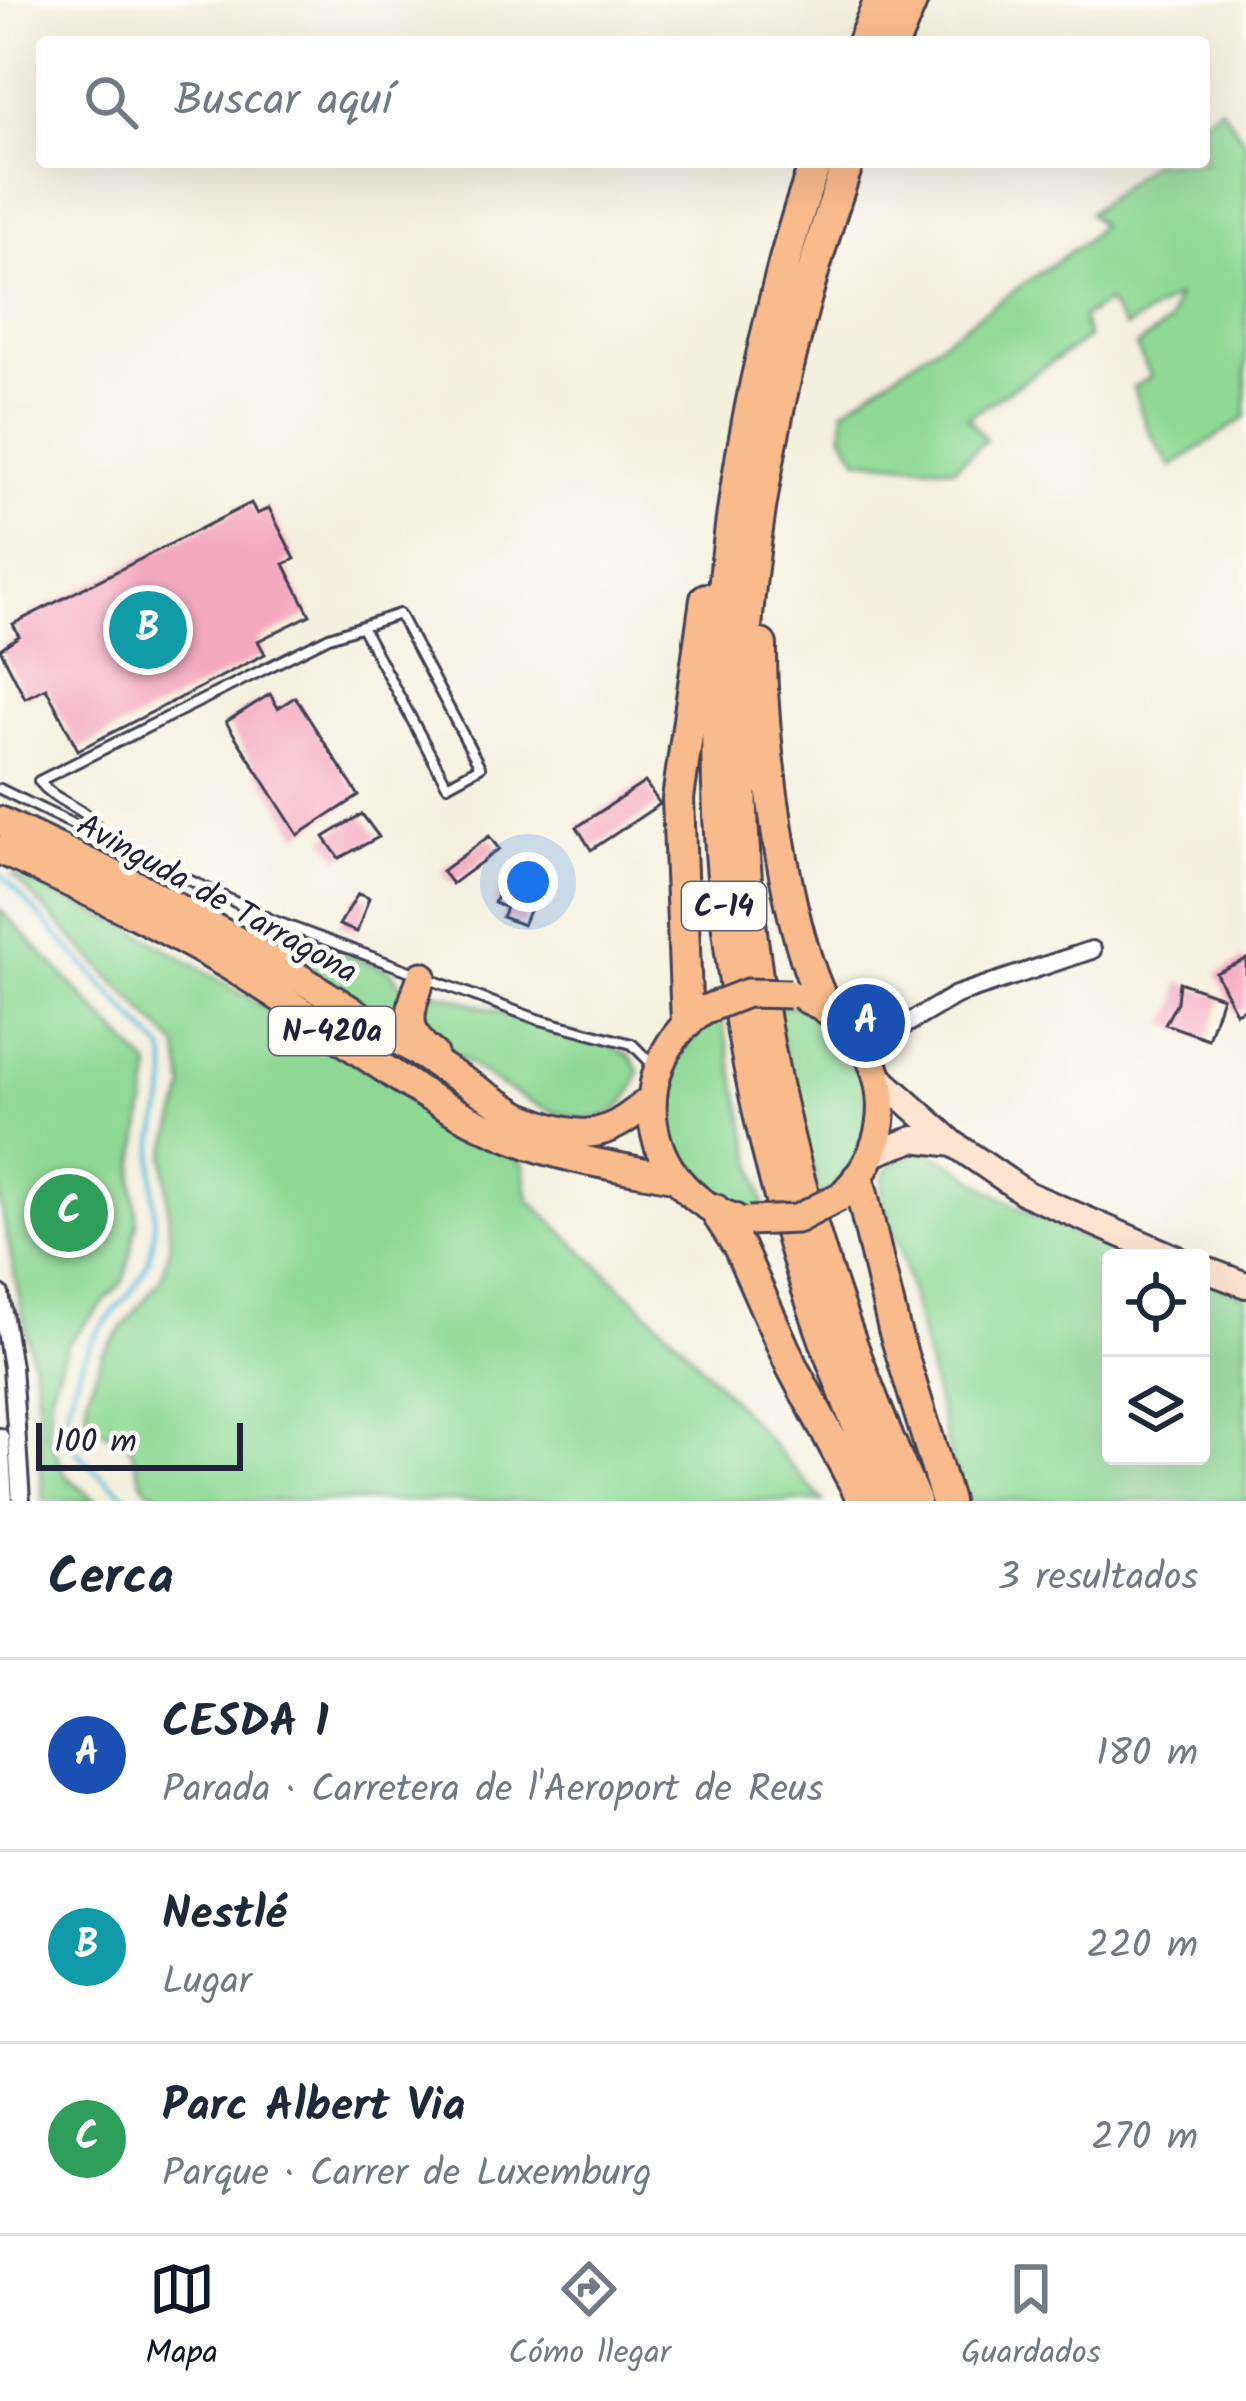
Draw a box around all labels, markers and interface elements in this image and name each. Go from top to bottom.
search box [36,36,1210,168]
text: Buscar aquí [174,66,392,138]
icon: search [78,69,144,135]
pin: B [109,585,187,675]
street label: Avinguda de Tarragona [66,801,367,1000]
your location [498,852,558,912]
road number: C-14 [682,882,766,930]
pin: A [827,978,905,1068]
road number: N-420a [269,1007,395,1055]
pin: C [30,1168,108,1258]
map controls [1102,1249,1210,1465]
button: locate [1102,1249,1210,1357]
button: layers [1102,1357,1210,1465]
scale bar [36,1417,243,1470]
text: 100 m [54,1417,137,1470]
text: Cerca [48,1539,174,1620]
text: 3 resultados [998,1548,1198,1610]
text: CESDA 1 [162,1688,329,1760]
text: A [75,1724,99,1786]
text: 180 m [1096,1724,1198,1786]
text: Parada · Carretera de l'Aeroport de Reus [162,1760,823,1822]
text: Nestlé [162,1880,286,1952]
text: B [75,1916,99,1978]
text: 220 m [1086,1916,1198,1978]
text: Lugar [162,1952,252,2014]
text: Parc Albert Via [162,2072,466,2144]
text: C [75,2108,99,2170]
text: 270 m [1091,2108,1198,2170]
text: Parque · Carrer de Luxemburg [162,2144,652,2206]
tab: Mapa [145,2256,218,2381]
tab: Cómo llegar [508,2256,671,2381]
tab: Guardados [961,2256,1101,2381]

